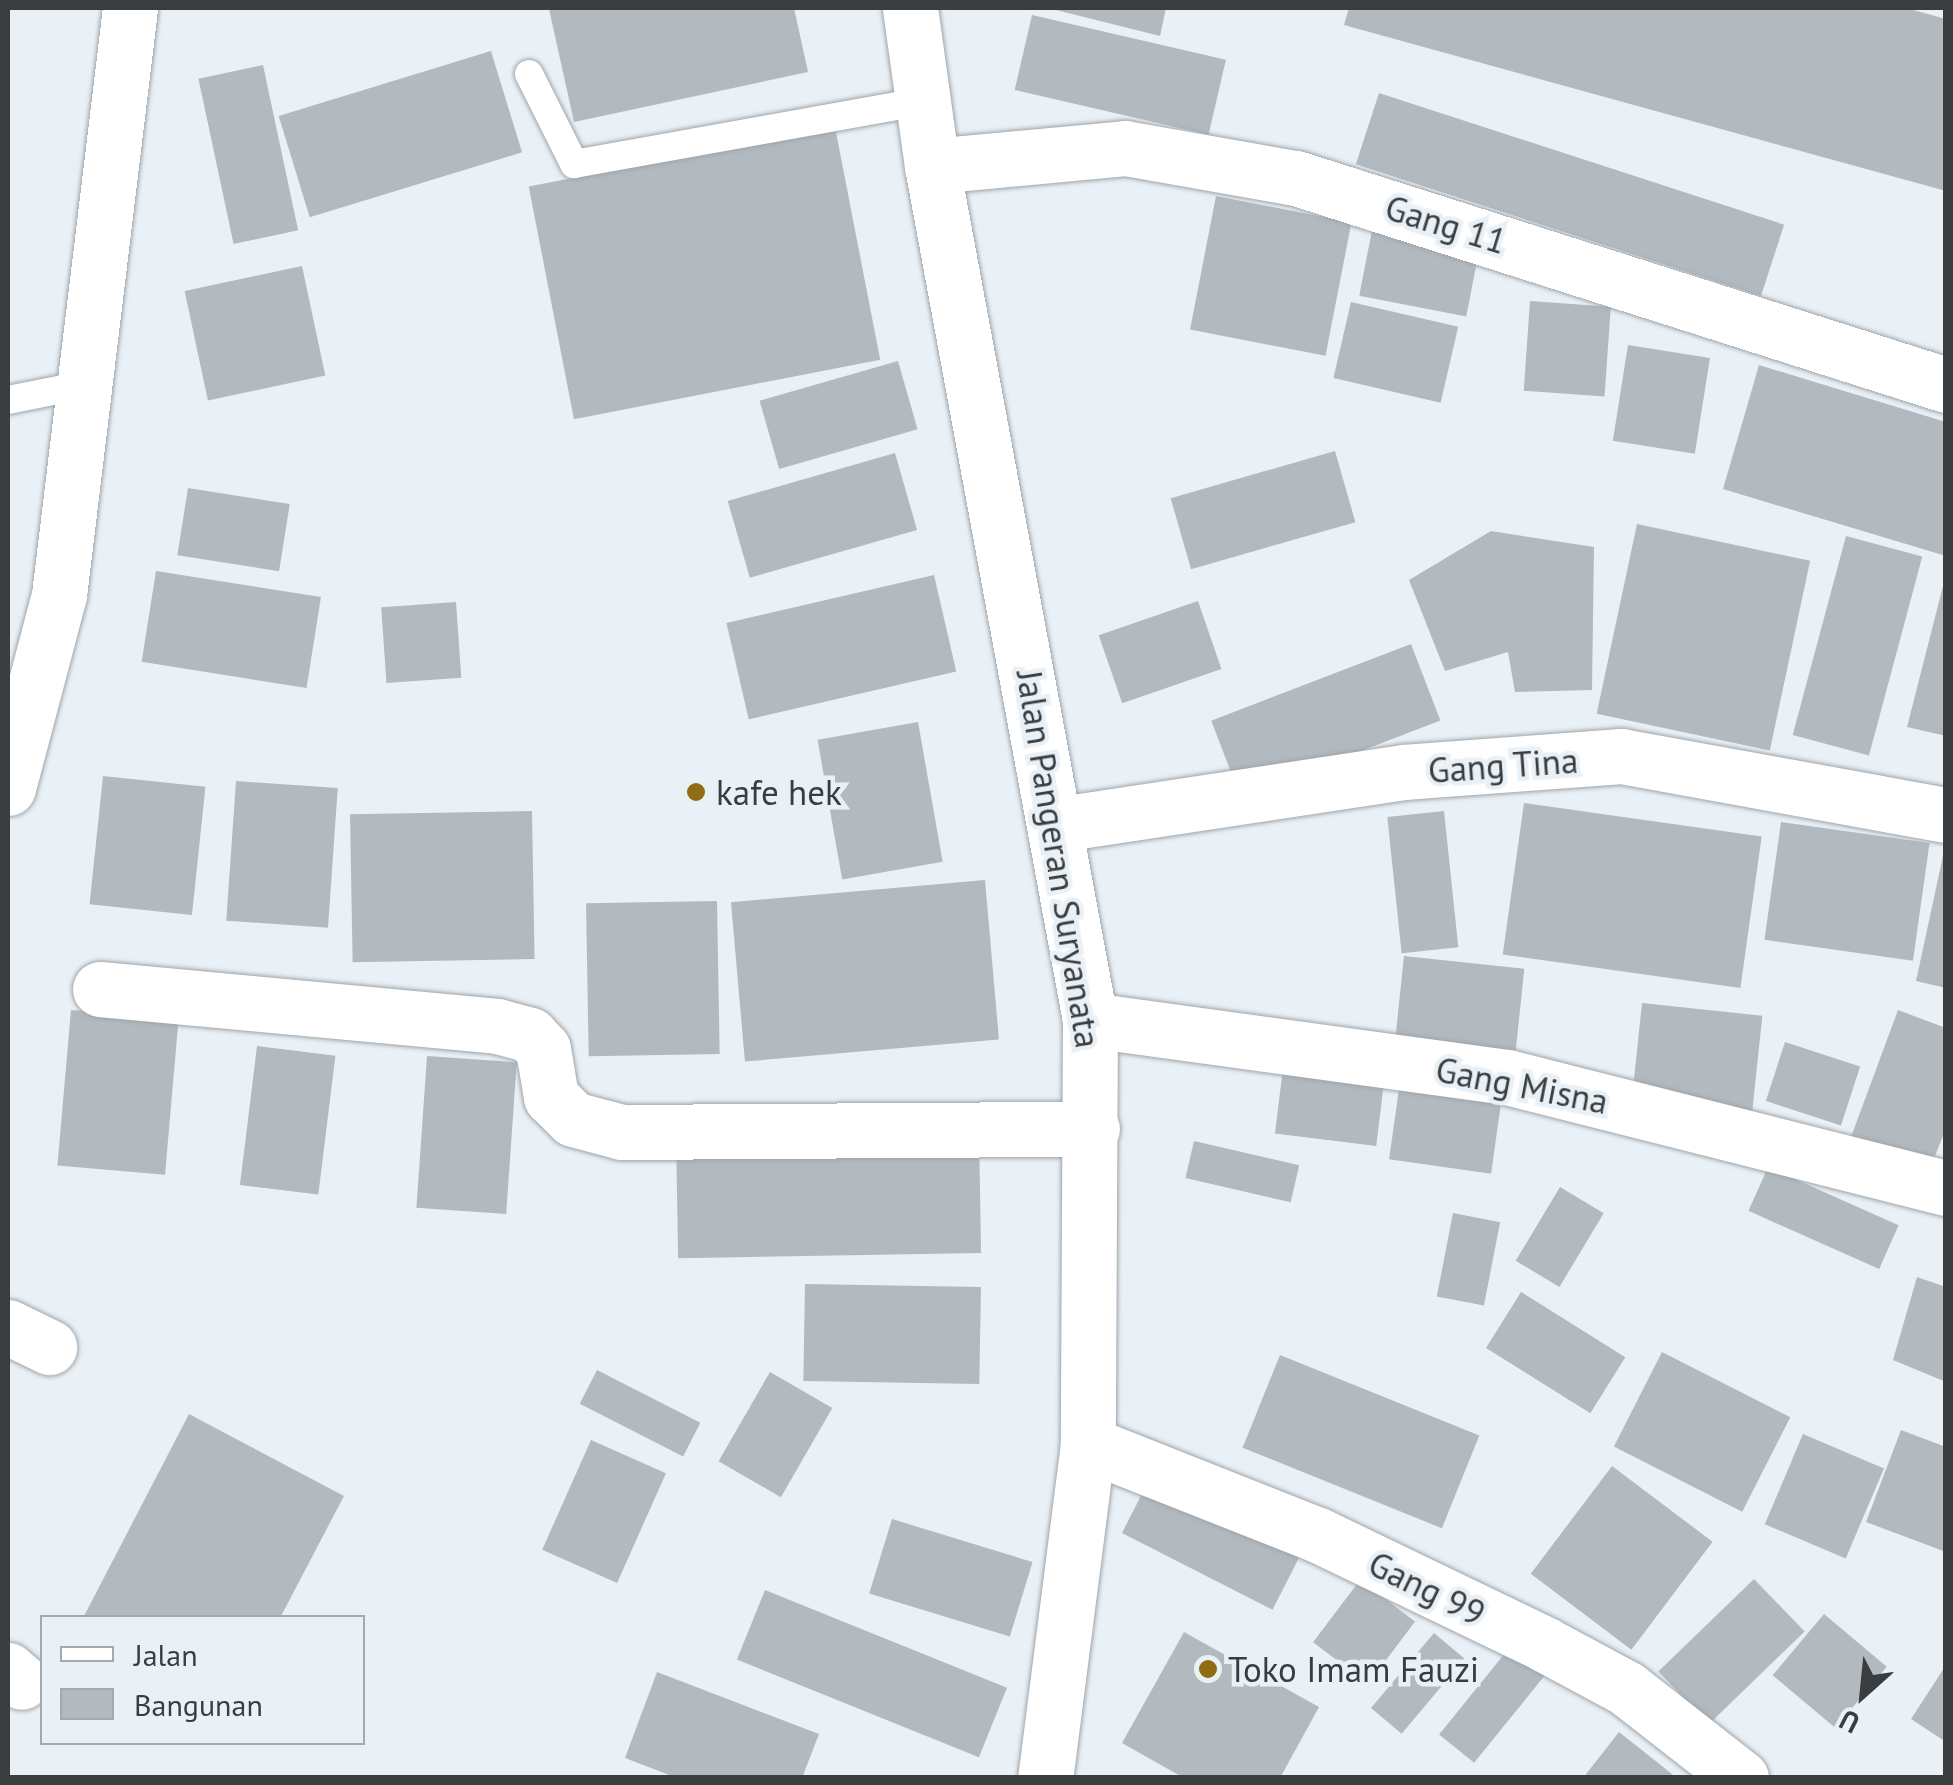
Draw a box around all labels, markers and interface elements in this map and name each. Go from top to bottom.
street label: Gang 11 [1380,186,1512,262]
street label: Jalan Pangeran Suryanata [1008,667,1110,1051]
street label: Gang Tina [1426,739,1580,791]
place label: kafe hek [716,771,842,813]
marker: kafe hek [685,781,707,803]
street label: Gang Misna [1432,1048,1612,1122]
street label: Gang 99 [1362,1542,1492,1634]
legend [40,1615,365,1745]
text: Jalan [134,1635,198,1674]
north arrow [1813,1645,1913,1745]
place label: Toko Imam Fauzi [1228,1648,1479,1690]
marker: Toko Imam Fauzi [1197,1658,1219,1680]
text: Bangunan [134,1685,263,1724]
text: U [1833,1702,1865,1743]

